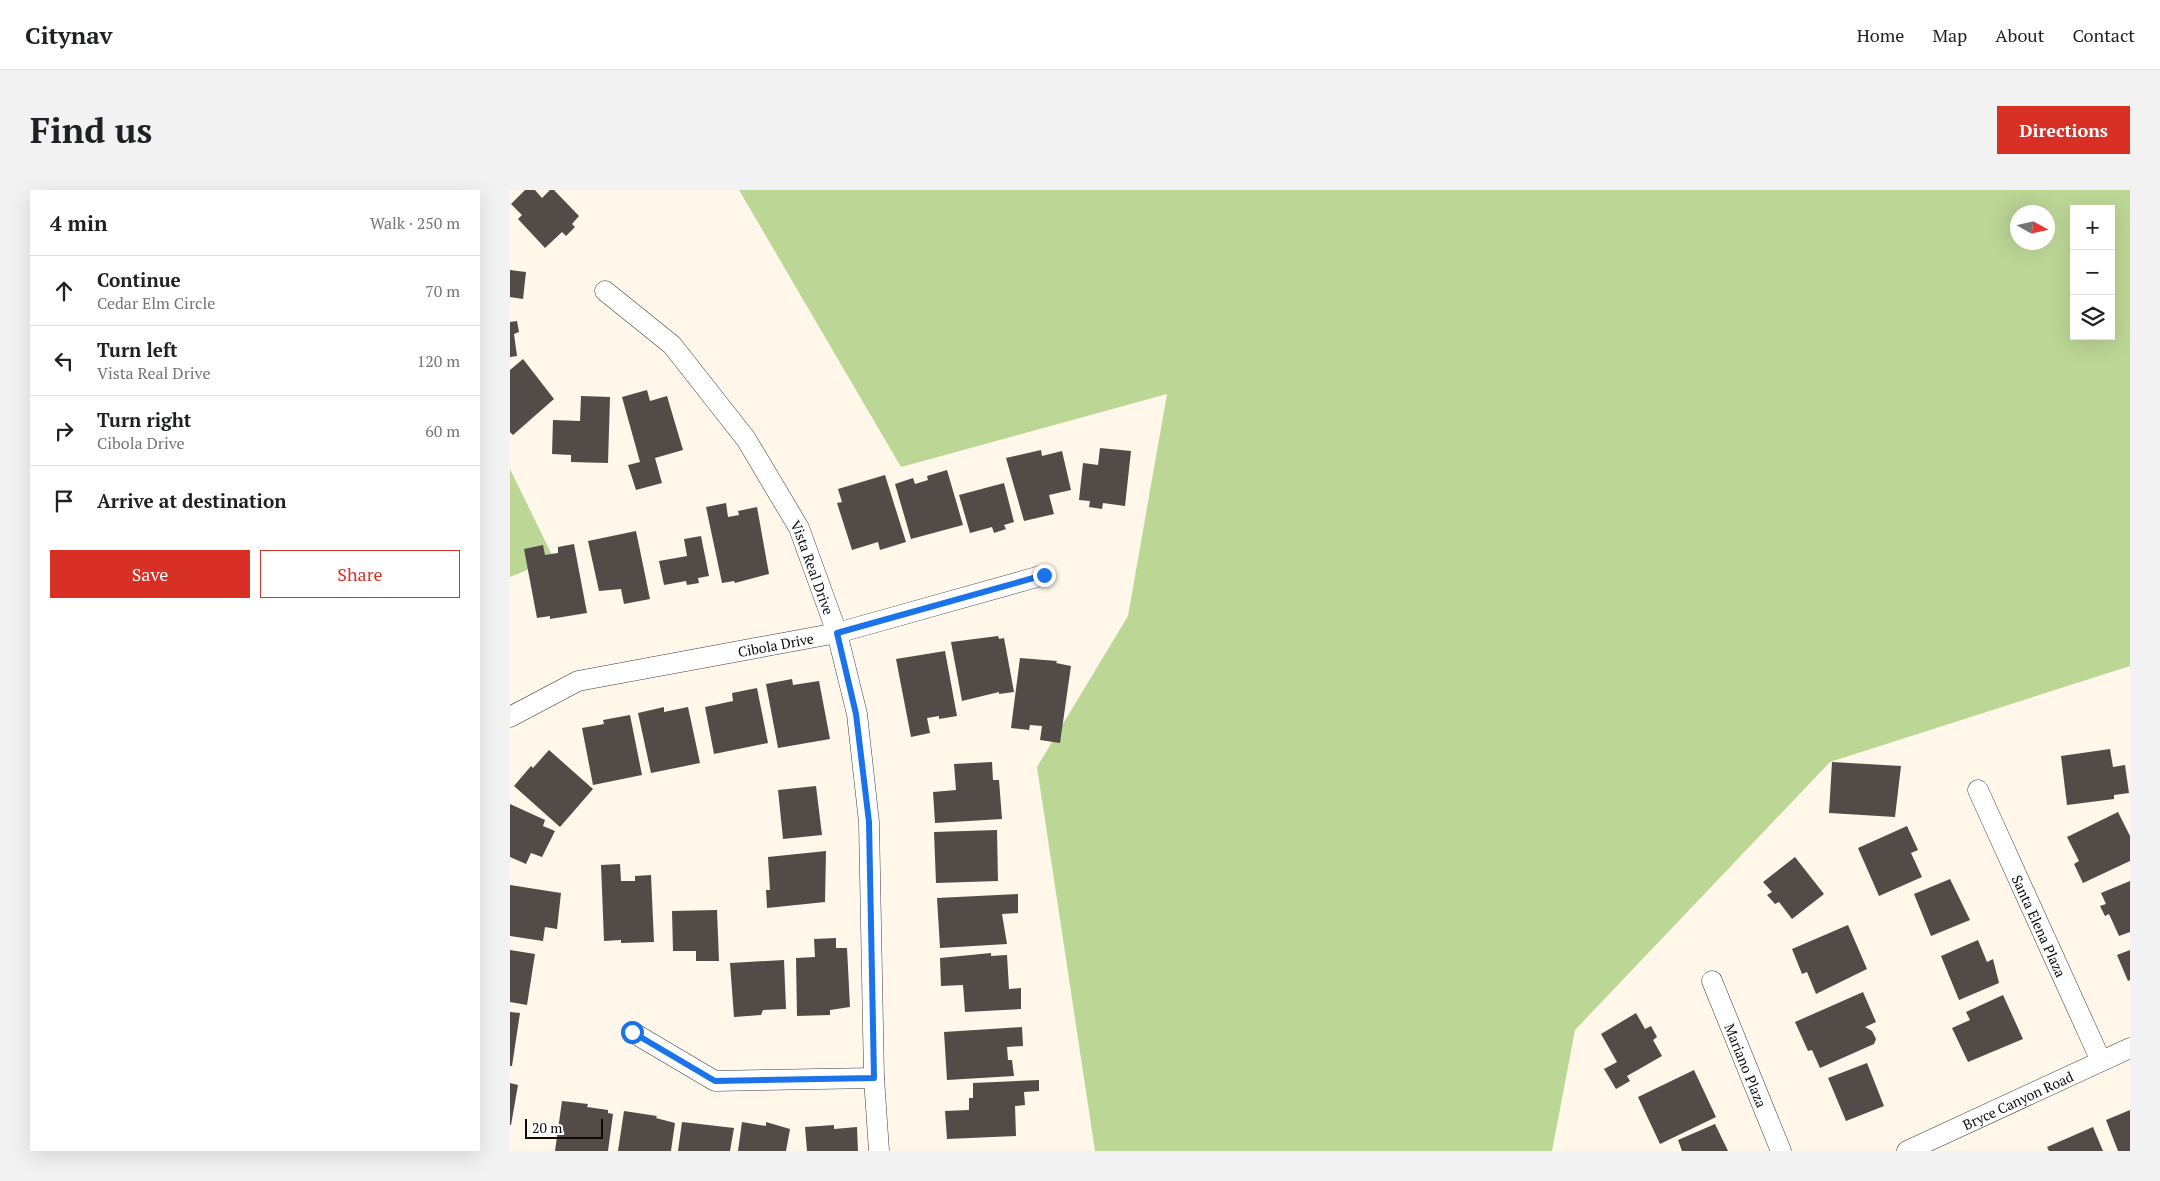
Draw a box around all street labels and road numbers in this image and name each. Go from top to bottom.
street label: Vista Real Drive [787,516,839,617]
street label: Cibola Drive [736,628,815,661]
street label: Santa Elena Plaza [2008,871,2071,980]
street label: Mariano Plaza [1721,1021,1772,1110]
street label: Bryce Canyon Road [1959,1066,2076,1134]

